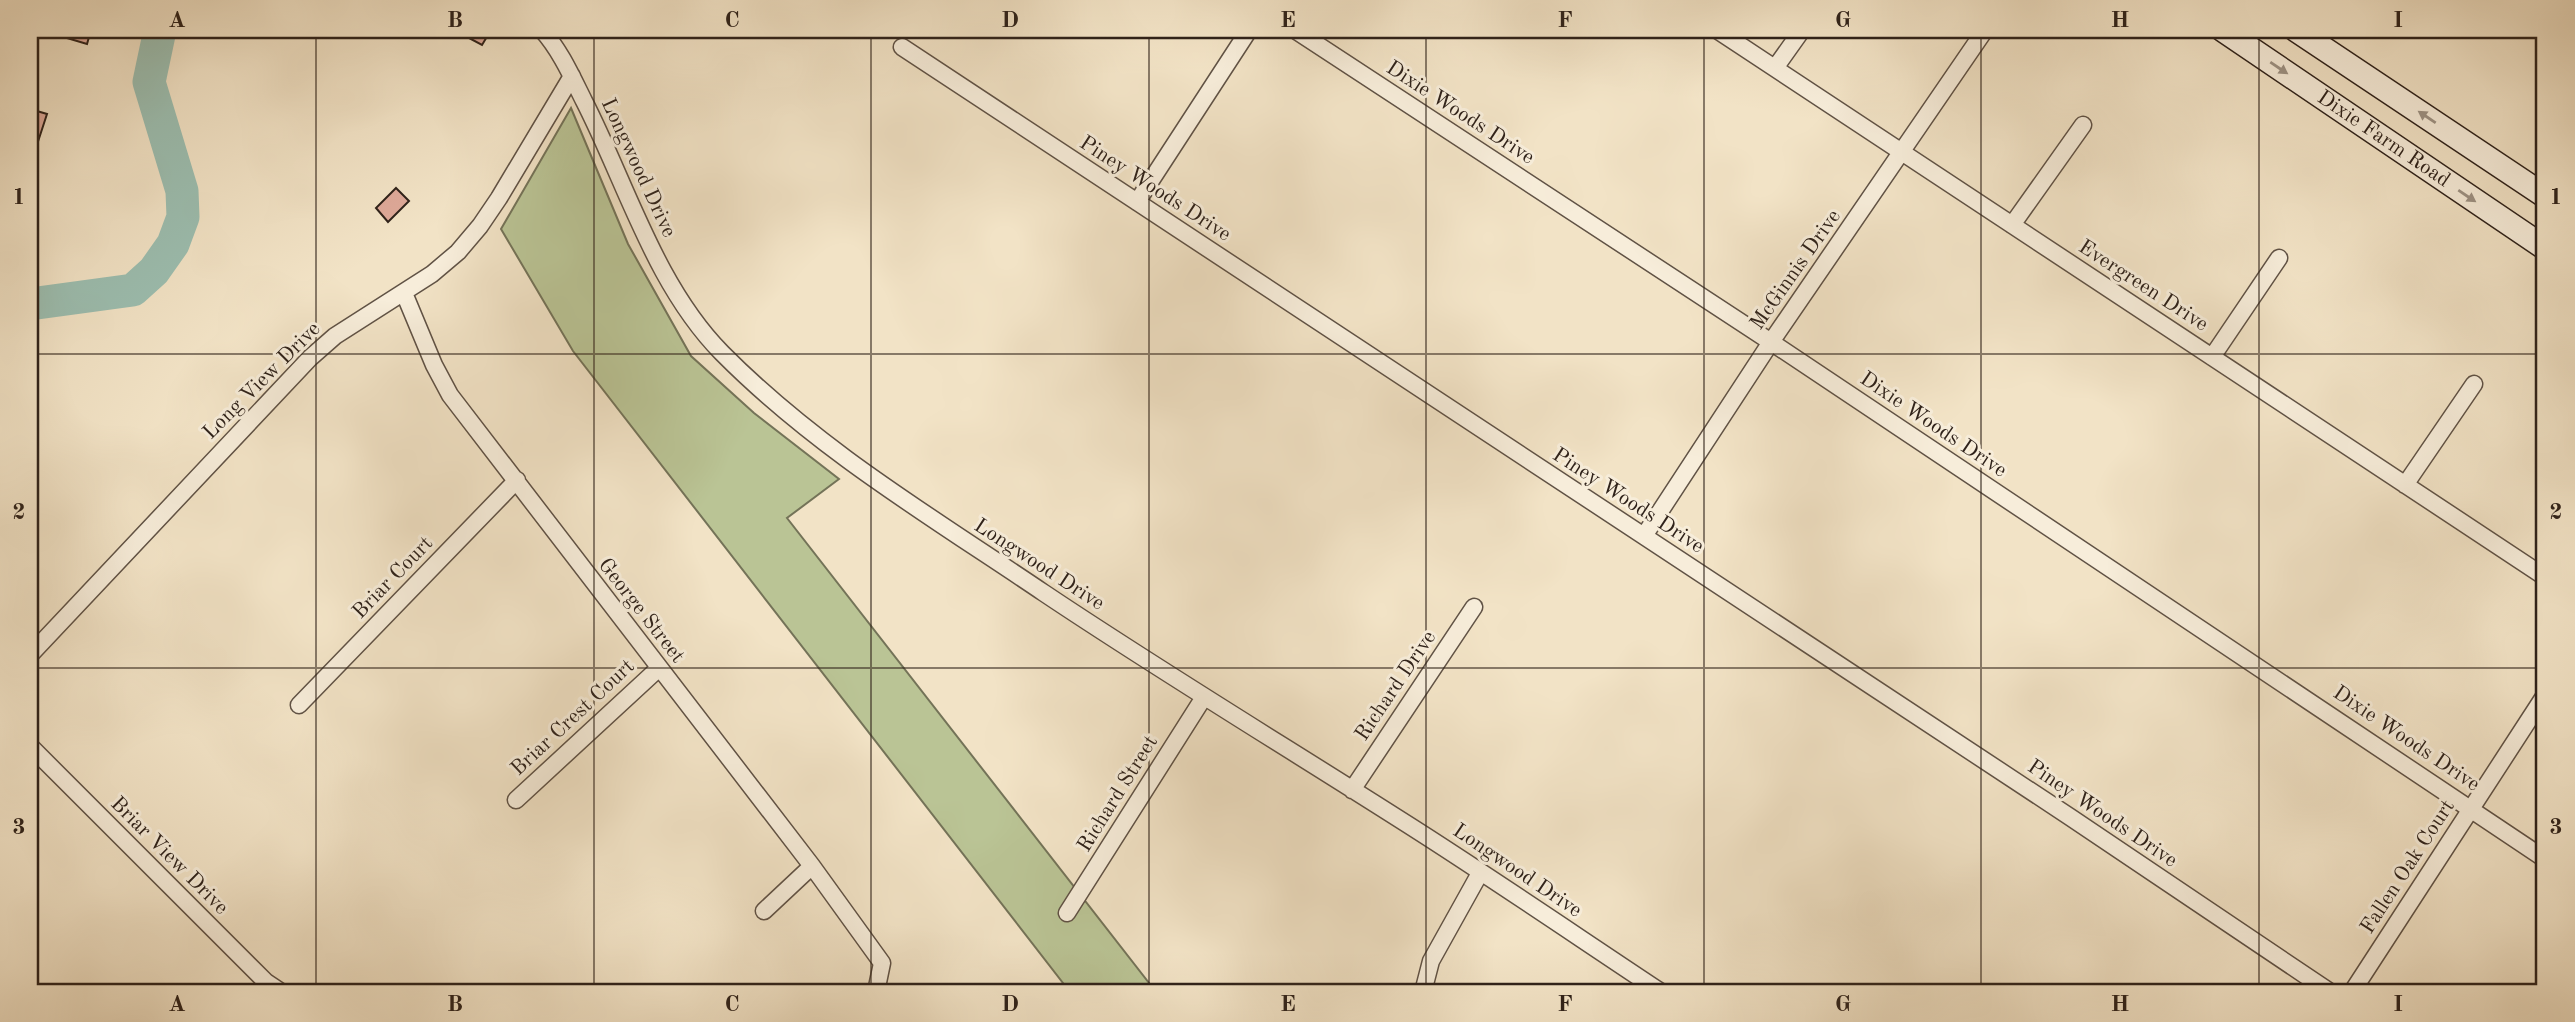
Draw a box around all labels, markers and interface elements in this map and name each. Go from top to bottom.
text: A [168,9,186,32]
text: B [447,9,463,32]
text: C [724,9,740,32]
text: D [1001,9,1019,32]
text: E [1280,9,1296,32]
text: F [1557,9,1573,32]
text: G [1835,9,1851,32]
text: H [2111,9,2129,32]
text: I [2393,9,2403,32]
street label: Dixie Woods Drive [1382,57,1538,169]
one-way arrow [2270,61,2288,75]
street label: Dixie Farm Road [2313,86,2454,191]
street label: Longwood Drive [597,95,679,241]
one-way arrow [2418,111,2437,124]
street label: Piney Woods Drive [1076,132,1234,246]
text: 1 [12,186,26,209]
text: 1 [2549,186,2563,209]
one-way arrow [2458,189,2477,202]
street label: McGinnis Drive [1747,206,1845,334]
street label: Evergreen Drive [2074,236,2212,336]
street label: Long View Drive [199,318,325,444]
street label: Dixie Woods Drive [1856,368,2010,482]
street label: Piney Woods Drive [1549,444,1707,558]
text: 2 [12,501,26,524]
text: 2 [2549,501,2563,524]
street label: Longwood Drive [970,515,1108,615]
street label: Briar Court [349,533,437,623]
street label: George Street [594,555,688,667]
street label: Richard Drive [1352,627,1440,745]
street label: Briar Crest Court [507,656,639,780]
street label: Dixie Woods Drive [2329,682,2483,796]
street label: Richard Street [1074,732,1162,856]
street label: Piney Woods Drive [2023,756,2181,872]
street label: Briar View Drive [106,793,232,919]
street label: Fallen Oak Court [2357,796,2459,938]
text: 3 [12,816,26,839]
text: 3 [2549,816,2563,839]
street label: Longwood Drive [1449,820,1585,922]
text: A [168,993,186,1016]
text: B [447,993,463,1016]
text: C [724,993,740,1016]
text: D [1001,993,1019,1016]
text: E [1280,993,1296,1016]
text: F [1557,993,1573,1016]
text: G [1835,993,1851,1016]
text: H [2111,993,2129,1016]
text: I [2393,993,2403,1016]

